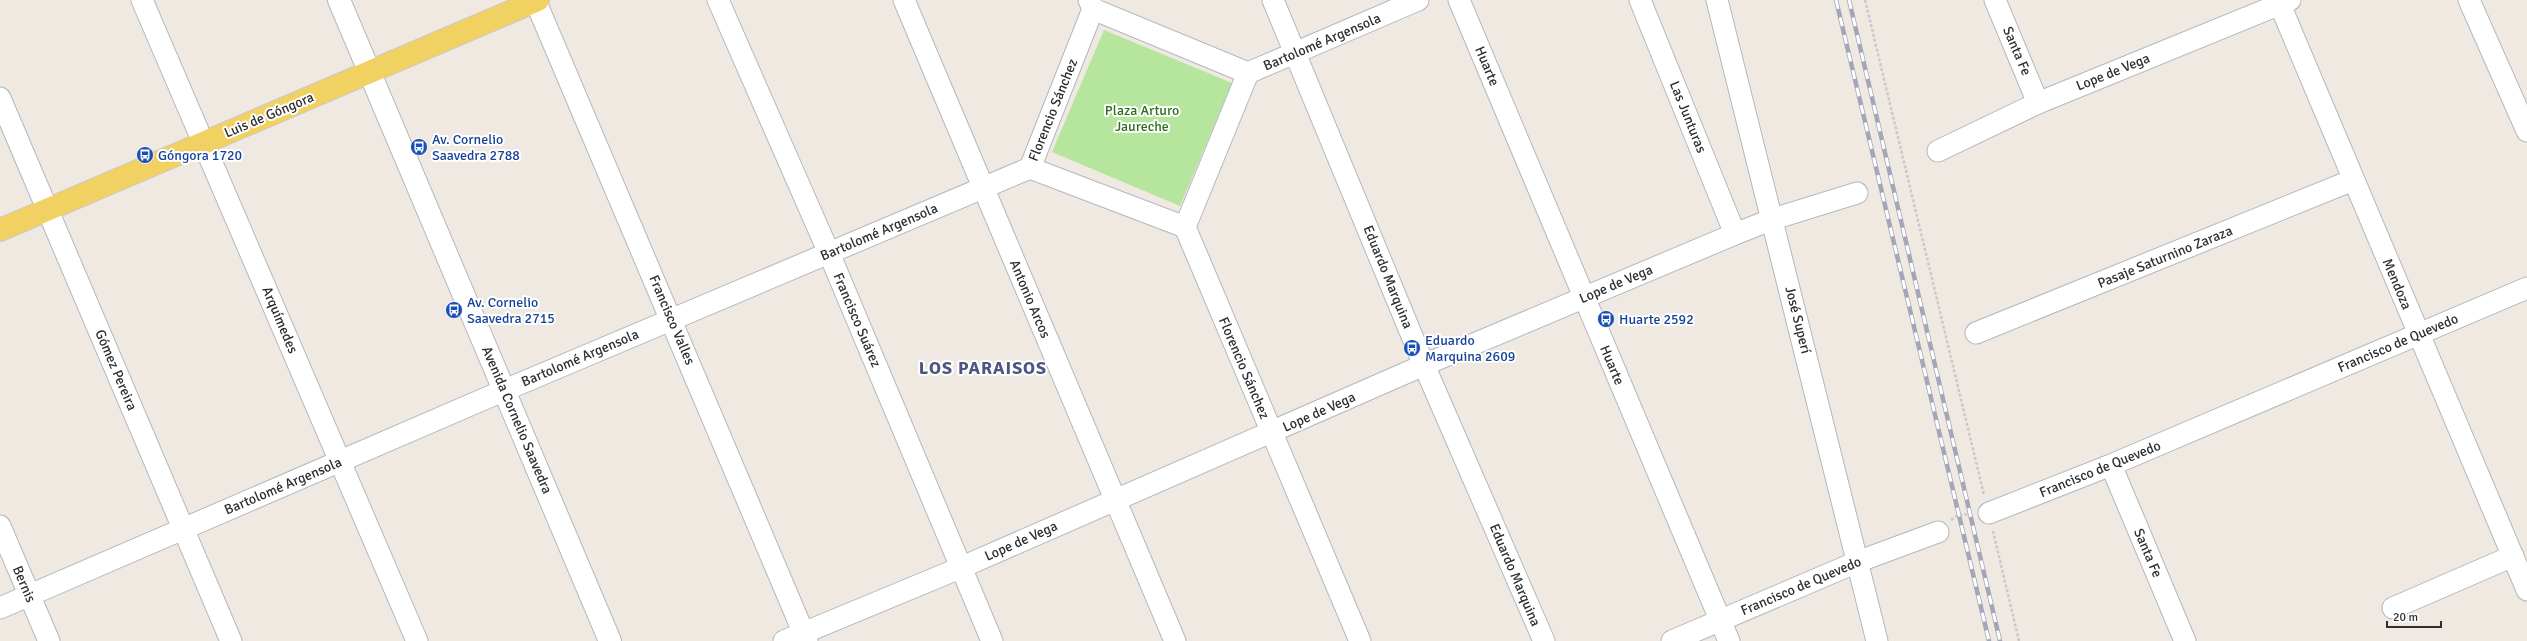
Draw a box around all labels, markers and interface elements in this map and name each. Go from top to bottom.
street label: Bartolomé Argensola [1261,10,1383,74]
street label: Santa Fe [1999,24,2035,78]
street label: Huarte [1471,44,1503,88]
street label: Lope de Vega [2074,49,2152,95]
street label: Florencio Sánchez [1025,56,1081,164]
street label: Las Junturas [1666,79,1710,155]
street label: Luis de Góngora [222,88,316,142]
park label: Plaza Arturo Jaureche [1105,102,1179,135]
place label: Av. Cornelio Saavedra 2788 [432,131,520,164]
bus stop icon: Av. Cornelio Saavedra 2788 [409,137,429,157]
bus stop icon: Góngora 1720 [135,145,155,165]
place label: Góngora 1720 [158,147,242,164]
street label: Bartolomé Argensola [818,200,940,264]
street label: Pasaje Saturnino Zaraza [2095,222,2235,292]
street label: Eduardo Marquina [1360,223,1416,331]
street label: Mendoza [2379,256,2415,312]
street label: Antonio Arcos [1006,257,1054,341]
street label: Lope de Vega [1577,261,1655,307]
street label: Francisco Suárez [829,270,885,370]
street label: Francisco Valles [645,273,699,367]
street label: Arquímedes [258,284,302,356]
street label: José Superí [1781,285,1815,356]
place label: Av. Cornelio Saavedra 2715 [467,294,555,327]
bus stop icon: Av. Cornelio Saavedra 2715 [444,300,464,320]
bus stop icon: Huarte 2592 [1596,309,1616,329]
street label: Francisco de Quevedo [2335,310,2461,376]
place label: Huarte 2592 [1619,311,1694,328]
street label: Florencio Sánchez [1215,315,1273,421]
street label: Bartolomé Argensola [519,326,641,390]
street label: Gómez Pereira [91,327,141,413]
place label: Eduardo Marquina 2609 [1425,332,1515,365]
bus stop icon: Eduardo Marquina 2609 [1402,338,1422,358]
street label: Huarte [1596,343,1628,387]
street label: Avenida Cornelio Saavedra [478,344,556,496]
district label: LOS PARAISOS [919,357,1047,379]
street label: Lope de Vega [1280,388,1358,436]
street label: Francisco de Quevedo [2037,437,2163,501]
street label: Bartolomé Argensola [222,454,344,518]
street label: Lope de Vega [982,517,1060,565]
street label: Eduardo Marquina [1486,521,1544,629]
street label: Santa Fe [2130,526,2166,580]
street label: Francisco de Quevedo [1738,553,1864,619]
street label: Bernis [9,563,39,605]
scale bar [2387,603,2441,629]
text: 20 m [2393,610,2418,625]

